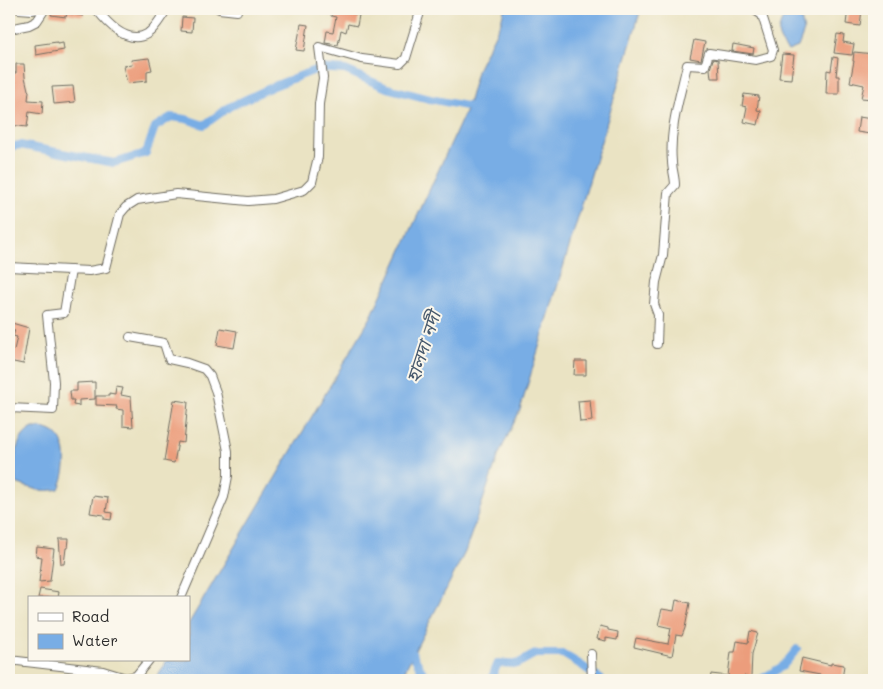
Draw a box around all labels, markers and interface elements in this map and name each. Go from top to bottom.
water label: হালদা নদী [400,305,447,385]
legend [28,596,190,662]
text: Road [72,606,109,626]
text: Water [72,630,118,650]

